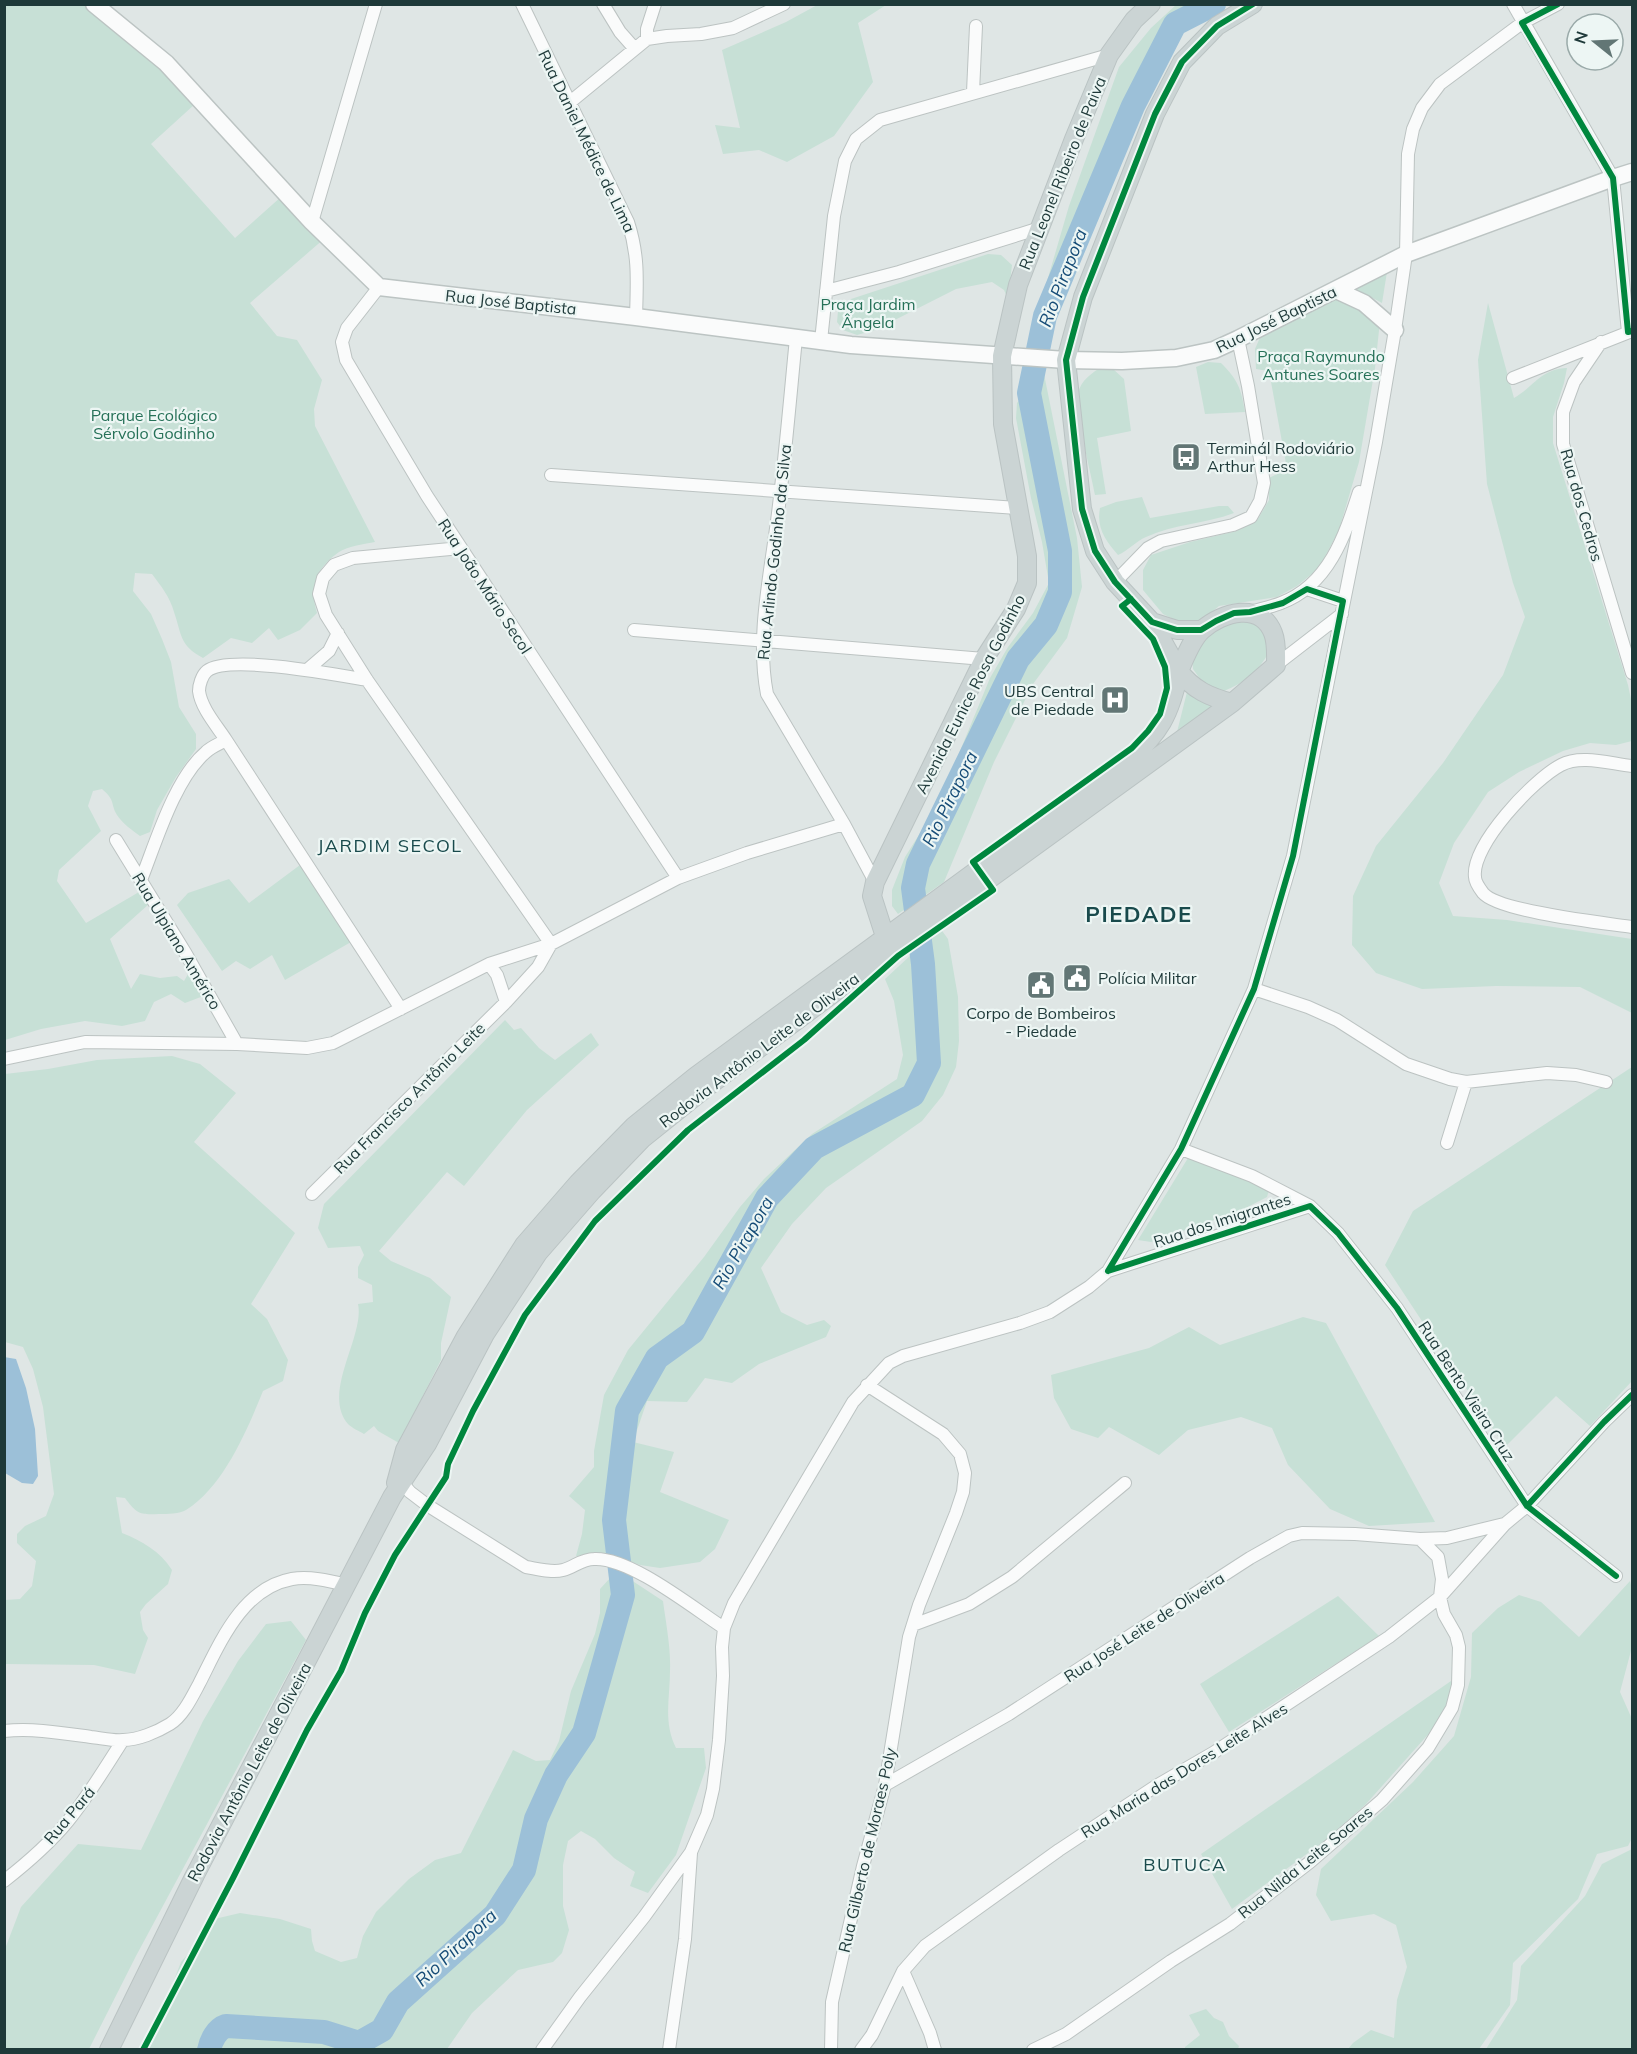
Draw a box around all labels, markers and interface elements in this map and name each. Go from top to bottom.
north arrow [1565,12,1625,72]
text: N [1569,29,1592,46]
street label: Rua Daniel Médice de Lima [534,46,640,236]
street label: Rua Leonel Ribeiro de Paiva [1014,74,1110,272]
water label: Rio Pirapora [1033,225,1092,330]
street label: Rua José Baptista [1212,281,1340,357]
street label: Rua José Baptista [444,285,578,319]
park label: Praça Jardim Ângela [820,294,916,332]
park label: Praça Raymundo Antunes Soares [1257,346,1385,384]
park label: Parque Ecológico Sérvolo Godinho [91,405,217,443]
place label: Terminál Rodoviário Arthur Hess [1207,438,1354,476]
bus stop icon: Terminál Rodoviário Arthur Hess [1170,441,1202,473]
street label: Rua Arlindo Godinho da Silva [753,443,795,661]
street label: Rua dos Cedros [1556,446,1608,564]
street label: Rua João Mário Secol [434,515,536,657]
street label: Avenida Eunice Rosa Godinho [911,591,1029,797]
place label: UBS Central de Piedade [1004,681,1094,719]
hospital icon: UBS Central de Piedade [1099,684,1131,716]
water label: Rio Pirapora [917,747,983,850]
district label: JARDIM SECOL [317,834,463,857]
street label: Rua Ulpiano Américo [128,869,226,1013]
district label: PIEDADE [1085,900,1193,928]
public building icon: Polícia Militar [1061,962,1093,994]
street label: Rodovia Antônio Leite de Oliveira [655,968,863,1132]
place label: Polícia Militar [1098,968,1197,988]
public building icon: Corpo de Bombeiros - Piedade [1025,969,1057,1001]
place label: Corpo de Bombeiros - Piedade [966,1003,1116,1041]
street label: Rua Francisco Antônio Leite [329,1018,489,1178]
street label: Rua dos Imigrantes [1151,1188,1293,1252]
water label: Rio Pirapora [707,1192,778,1293]
street label: Rua Bento Vieira Cruz [1414,1317,1520,1465]
street label: Rua José Leite de Oliveira [1060,1568,1228,1686]
street label: Rodovia Antônio Leite de Oliveira [183,1659,315,1885]
street label: Rua Maria das Dores Leite Alves [1077,1698,1291,1842]
street label: Rua Gilberto de Moraes Poly [834,1745,900,1954]
street label: Rua Pará [39,1782,99,1848]
street label: Rua Nilda Leite Soares [1234,1801,1376,1923]
district label: BUTUCA [1143,1853,1227,1876]
water label: Rio Pirapora [410,1904,501,1991]

